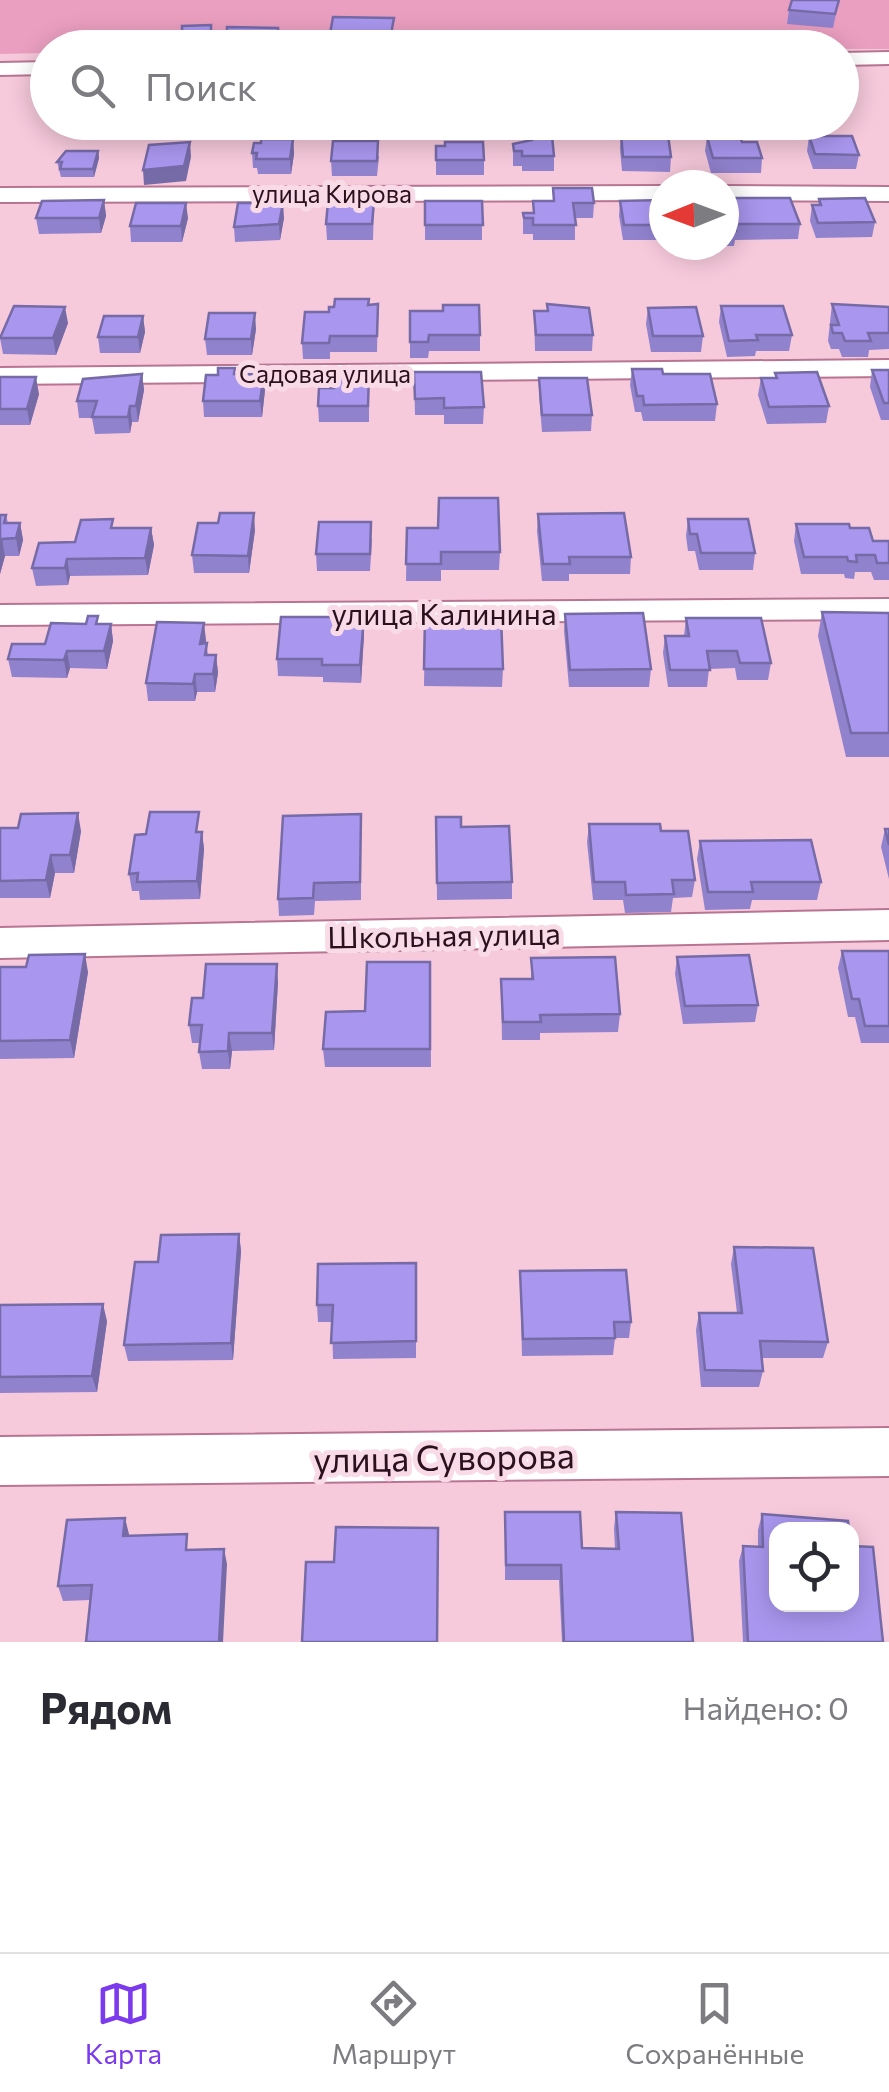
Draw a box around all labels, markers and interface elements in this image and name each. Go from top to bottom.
search box [30,30,859,140]
icon: search [65,58,120,113]
text: Поиск [145,62,257,109]
north arrow [649,170,739,260]
street label: улица Кирова [252,178,412,208]
street label: Садовая улица [239,358,411,388]
street label: улица Калинина [332,594,556,631]
street label: Школьная улица [327,913,561,955]
street label: улица Суворова [313,1432,575,1480]
map controls [769,1522,859,1612]
button: locate [769,1522,859,1612]
text: Рядом [40,1681,172,1733]
text: Найдено: 0 [683,1687,849,1727]
tab: Карта [85,1976,162,2070]
tab: Маршрут [332,1976,456,2070]
tab: Сохранённые [625,1976,804,2070]

